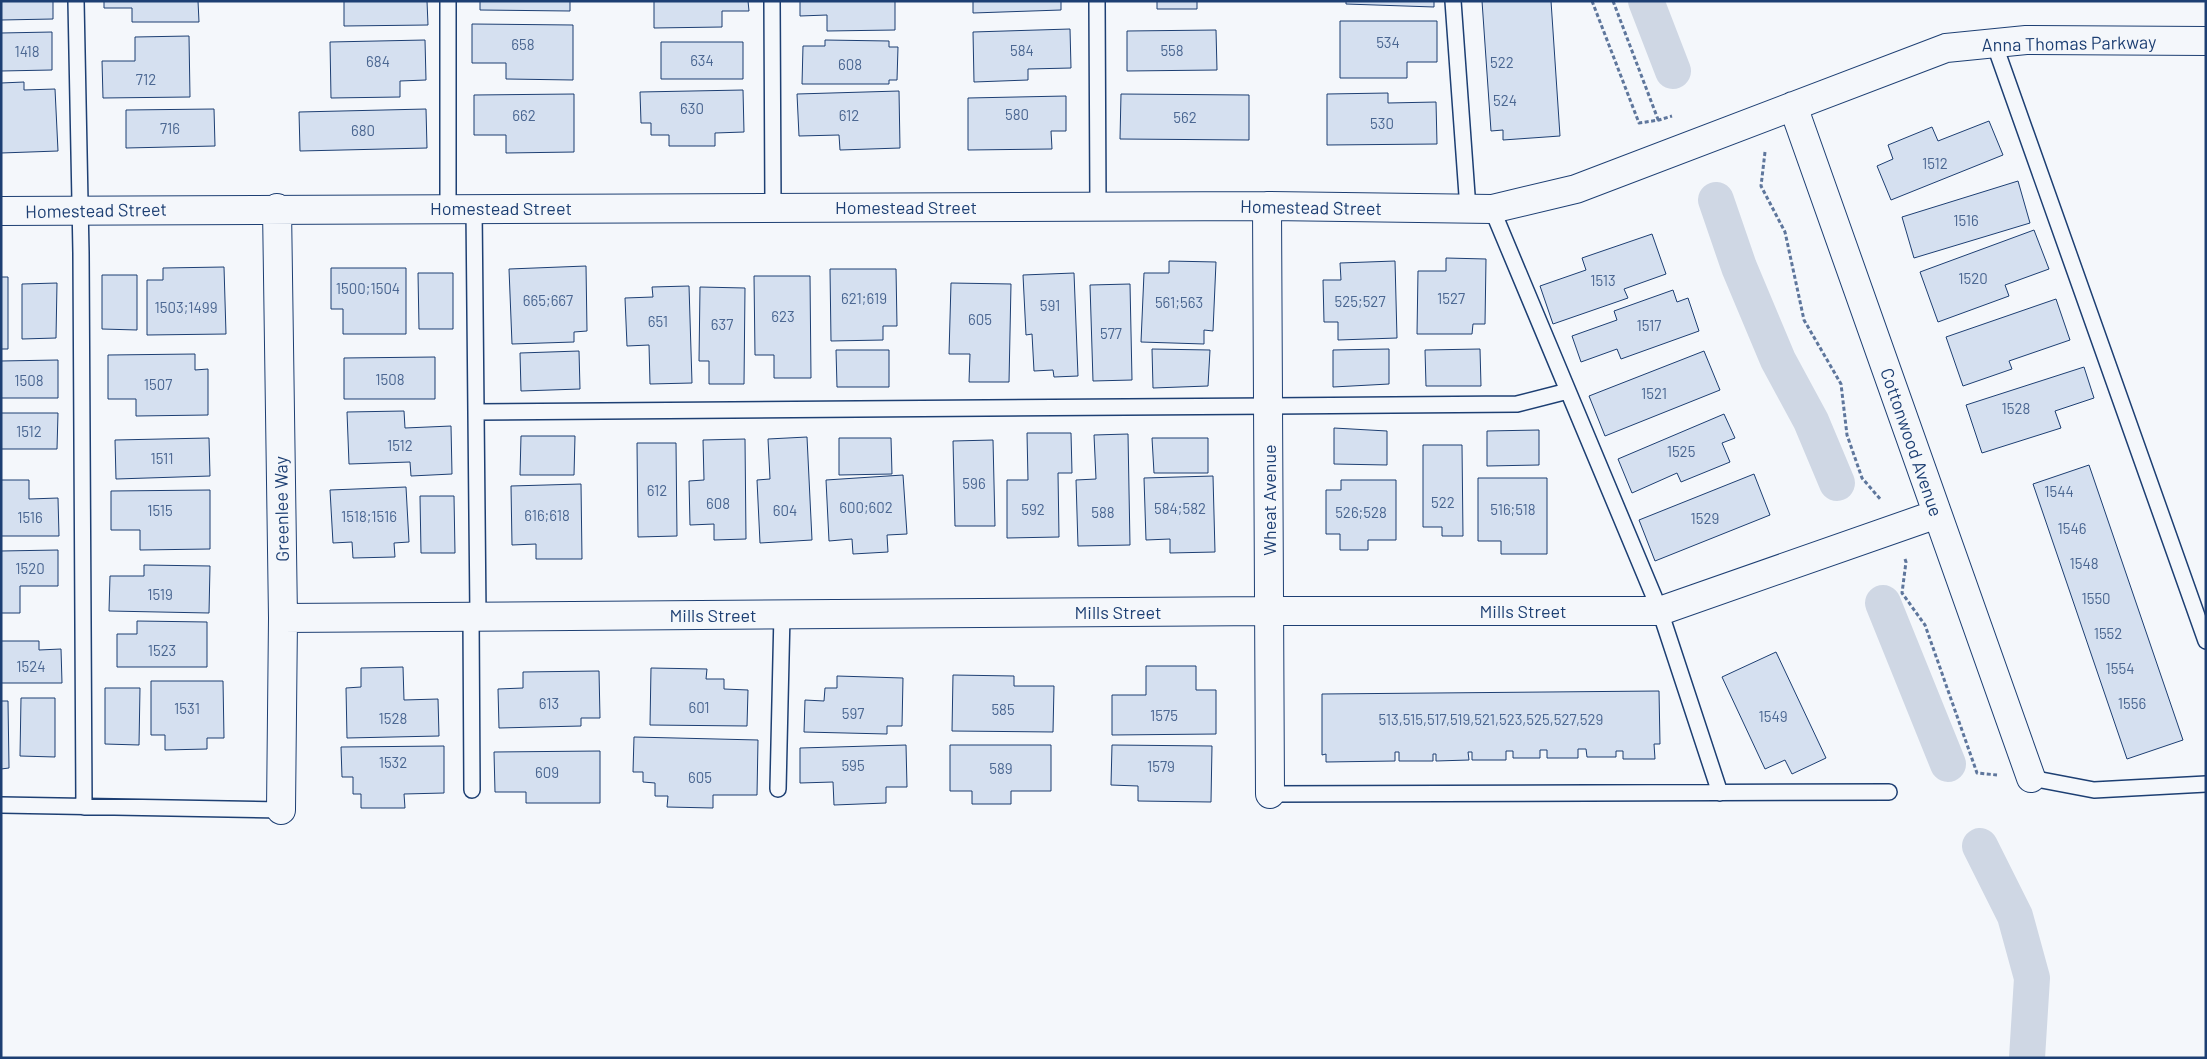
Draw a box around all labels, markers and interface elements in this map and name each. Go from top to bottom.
street label: Anna Thomas Parkway [1982,30,2156,56]
house number: 534 [1376,33,1400,51]
house number: 658 [511,35,535,53]
house number: 584 [1010,41,1034,59]
house number: 558 [1160,41,1184,59]
house number: 1418 [14,42,40,60]
house number: 634 [690,51,714,69]
house number: 684 [366,52,390,70]
house number: 522 [1490,53,1514,71]
house number: 608 [838,55,862,73]
house number: 712 [136,70,156,88]
house number: 524 [1493,91,1517,109]
house number: 630 [680,99,704,117]
house number: 580 [1005,105,1029,123]
house number: 662 [512,106,536,124]
house number: 612 [839,106,859,124]
house number: 562 [1173,108,1197,126]
house number: 530 [1370,114,1394,132]
house number: 716 [160,119,180,137]
house number: 680 [351,121,375,139]
house number: 1512 [1922,154,1948,172]
street label: Homestead Street [1240,195,1382,219]
street label: Homestead Street [835,196,977,218]
street label: Homestead Street [430,197,572,219]
street label: Homestead Street [25,198,167,222]
house number: 1516 [1953,211,1979,229]
house number: 1520 [1958,269,1988,287]
house number: 1513 [1590,271,1616,289]
house number: 1500;1504 [336,279,400,297]
house number: 621;619 [841,289,887,307]
house number: 1527 [1437,289,1465,307]
house number: 665;667 [523,291,573,309]
house number: 525;527 [1335,292,1385,310]
house number: 561;563 [1155,293,1203,311]
house number: 591 [1040,296,1060,314]
house number: 1503;1499 [155,298,217,316]
house number: 623 [771,307,795,325]
house number: 605 [968,310,992,328]
house number: 651 [648,312,668,330]
house number: 637 [711,315,733,333]
house number: 1517 [1637,316,1661,334]
house number: 577 [1100,324,1122,342]
street label: Cottonwood Avenue [1876,365,1948,519]
house number: 1508 [375,370,405,388]
house number: 1508 [14,371,44,389]
house number: 1507 [144,375,172,393]
house number: 1521 [1641,384,1667,402]
house number: 1528 [2002,399,2030,417]
house number: 1512 [16,422,42,440]
house number: 1512 [387,436,413,454]
house number: 1525 [1667,442,1695,460]
street label: Wheat Avenue [1258,444,1280,556]
house number: 1511 [150,449,174,467]
street label: Greenlee Way [269,456,293,562]
house number: 596 [962,474,986,492]
house number: 612 [647,481,667,499]
house number: 1544 [2044,482,2074,500]
house number: 522 [1431,493,1455,511]
house number: 608 [706,494,730,512]
house number: 600;602 [839,498,893,516]
house number: 584;582 [1154,499,1206,517]
house number: 592 [1021,500,1045,518]
house number: 516;518 [1490,500,1536,518]
house number: 1515 [147,501,173,519]
house number: 604 [773,501,797,519]
house number: 588 [1091,503,1115,521]
house number: 526;528 [1335,503,1387,521]
house number: 616;618 [524,506,570,524]
house number: 1518;1516 [341,507,397,525]
house number: 1516 [17,508,43,526]
house number: 1529 [1691,509,1719,527]
house number: 1546 [2058,519,2086,537]
house number: 1548 [2069,554,2099,572]
house number: 1520 [15,559,45,577]
house number: 1519 [147,585,173,603]
house number: 1550 [2081,589,2111,607]
street label: Mills Street [1479,600,1567,622]
street label: Mills Street [1074,601,1162,623]
street label: Mills Street [669,604,757,626]
house number: 1552 [2094,624,2122,642]
house number: 1523 [148,641,176,659]
house number: 1524 [16,657,46,675]
house number: 1554 [2106,659,2134,677]
house number: 613 [539,694,559,712]
house number: 1556 [2118,694,2146,712]
house number: 601 [688,698,710,716]
house number: 1531 [174,699,200,717]
house number: 585 [991,700,1015,718]
house number: 597 [842,704,864,722]
house number: 1575 [1150,706,1178,724]
house number: 1549 [1758,707,1788,725]
house number: 1528 [379,709,407,727]
house number: 513,515,517,519,521,523,525,527,529 [1379,710,1603,728]
house number: 1532 [379,753,407,771]
house number: 595 [841,756,865,774]
house number: 1579 [1147,757,1175,775]
house number: 589 [989,759,1013,777]
house number: 609 [535,763,559,781]
house number: 605 [688,768,712,786]

